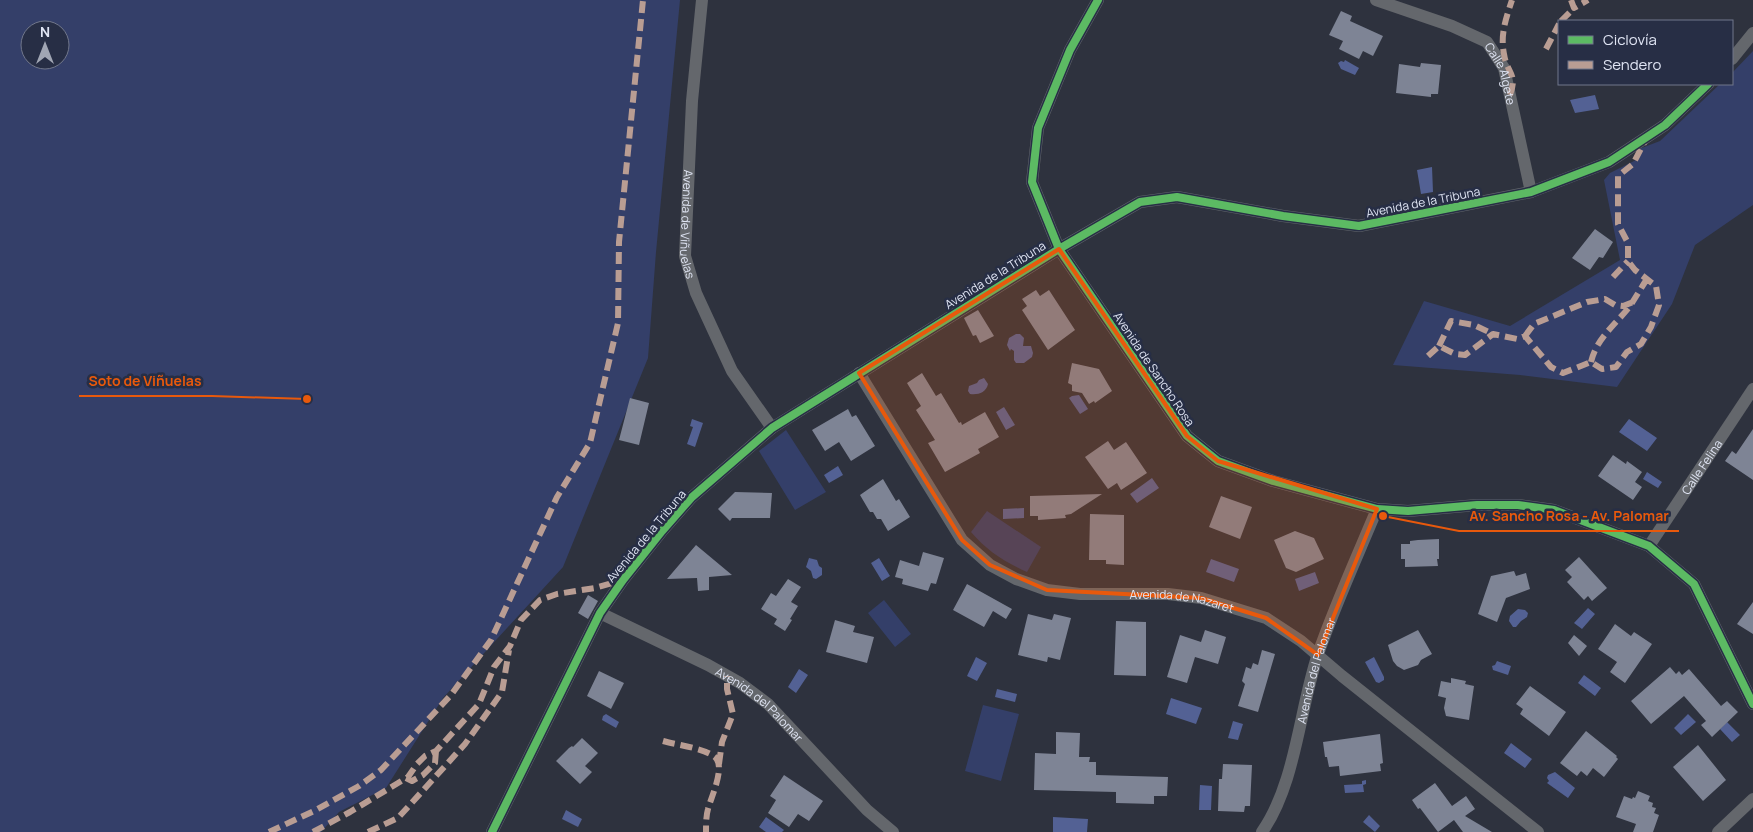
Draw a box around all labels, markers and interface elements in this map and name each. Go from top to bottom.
north arrow [20,20,70,70]
legend [1558,20,1733,85]
text: N [40,22,50,41]
text: Ciclovía [1603,29,1657,50]
street label: Calle Algete [1481,39,1520,106]
text: Sendero [1603,54,1662,75]
street label: Avenida de Viñuelas [676,169,700,281]
street label: Avenida de la Tribuna [1364,183,1482,221]
street label: Avenida de la Tribuna [941,237,1049,313]
street label: Avenida de Sancho Rosa [1109,309,1199,429]
callout: Soto de Viñuelas [79,367,212,396]
text: Soto de Viñuelas [89,371,202,390]
street label: Calle Felina [1677,436,1726,498]
street label: Avenida de la Tribuna [602,486,690,586]
callout: Av. Sancho Rosa - Av. Palomar [1459,502,1679,531]
text: Av. Sancho Rosa - Av. Palomar [1469,506,1669,525]
street label: Avenida de Nazaret [1130,585,1237,616]
street label: Avenida del Palomar [1292,614,1340,725]
street label: Avenida del Palomar [713,663,808,746]

